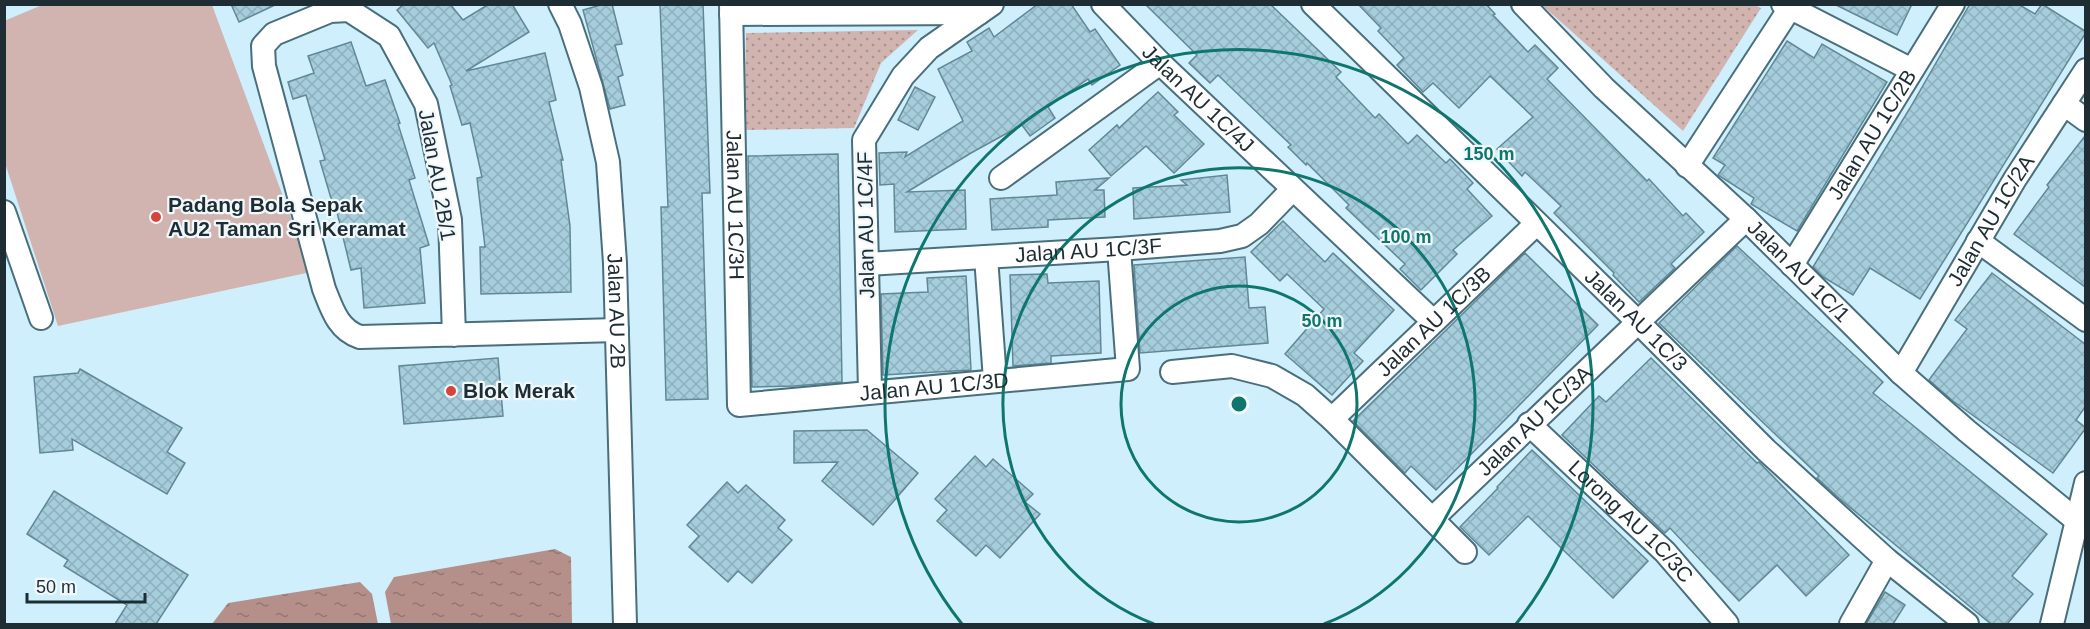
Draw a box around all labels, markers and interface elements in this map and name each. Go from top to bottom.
street label: Jalan AU 1C/4J [1138,40,1259,156]
street label: Jalan AU 1C/2B [1823,65,1921,204]
street label: Jalan AU 2B/1 [415,107,460,242]
street label: Jalan AU 1C/3H [723,130,748,280]
text: 150 m [1463,144,1515,164]
street label: Jalan AU 1C/4F [853,151,878,299]
street label: Jalan AU 1C/2A [1943,151,2038,290]
place label: Padang Bola Sepak AU2 Taman Sri Keramat [168,193,406,240]
marker: Padang Bola Sepak AU2 Taman Sri Keramat [149,210,163,224]
street label: Jalan AU 1C/1 [1743,215,1855,326]
text: 100 m [1380,227,1432,247]
street label: Jalan AU 1C/3F [1014,234,1163,266]
street label: Jalan AU 2B [603,252,630,369]
street label: Jalan AU 1C/3B [1372,262,1495,381]
street label: Jalan AU 1C/3 [1580,265,1692,375]
text: 50 m [1301,311,1343,331]
street label: Jalan AU 1C/3A [1473,361,1596,480]
street label: Jalan AU 1C/3D [859,368,1010,405]
place label: Blok Merak [463,379,575,402]
marker: Blok Merak [444,384,458,398]
centre of rings [1229,394,1249,414]
street label: Lorong AU 1C/3C [1564,455,1698,587]
scale bar [27,566,146,604]
text: 50 m [36,577,76,597]

